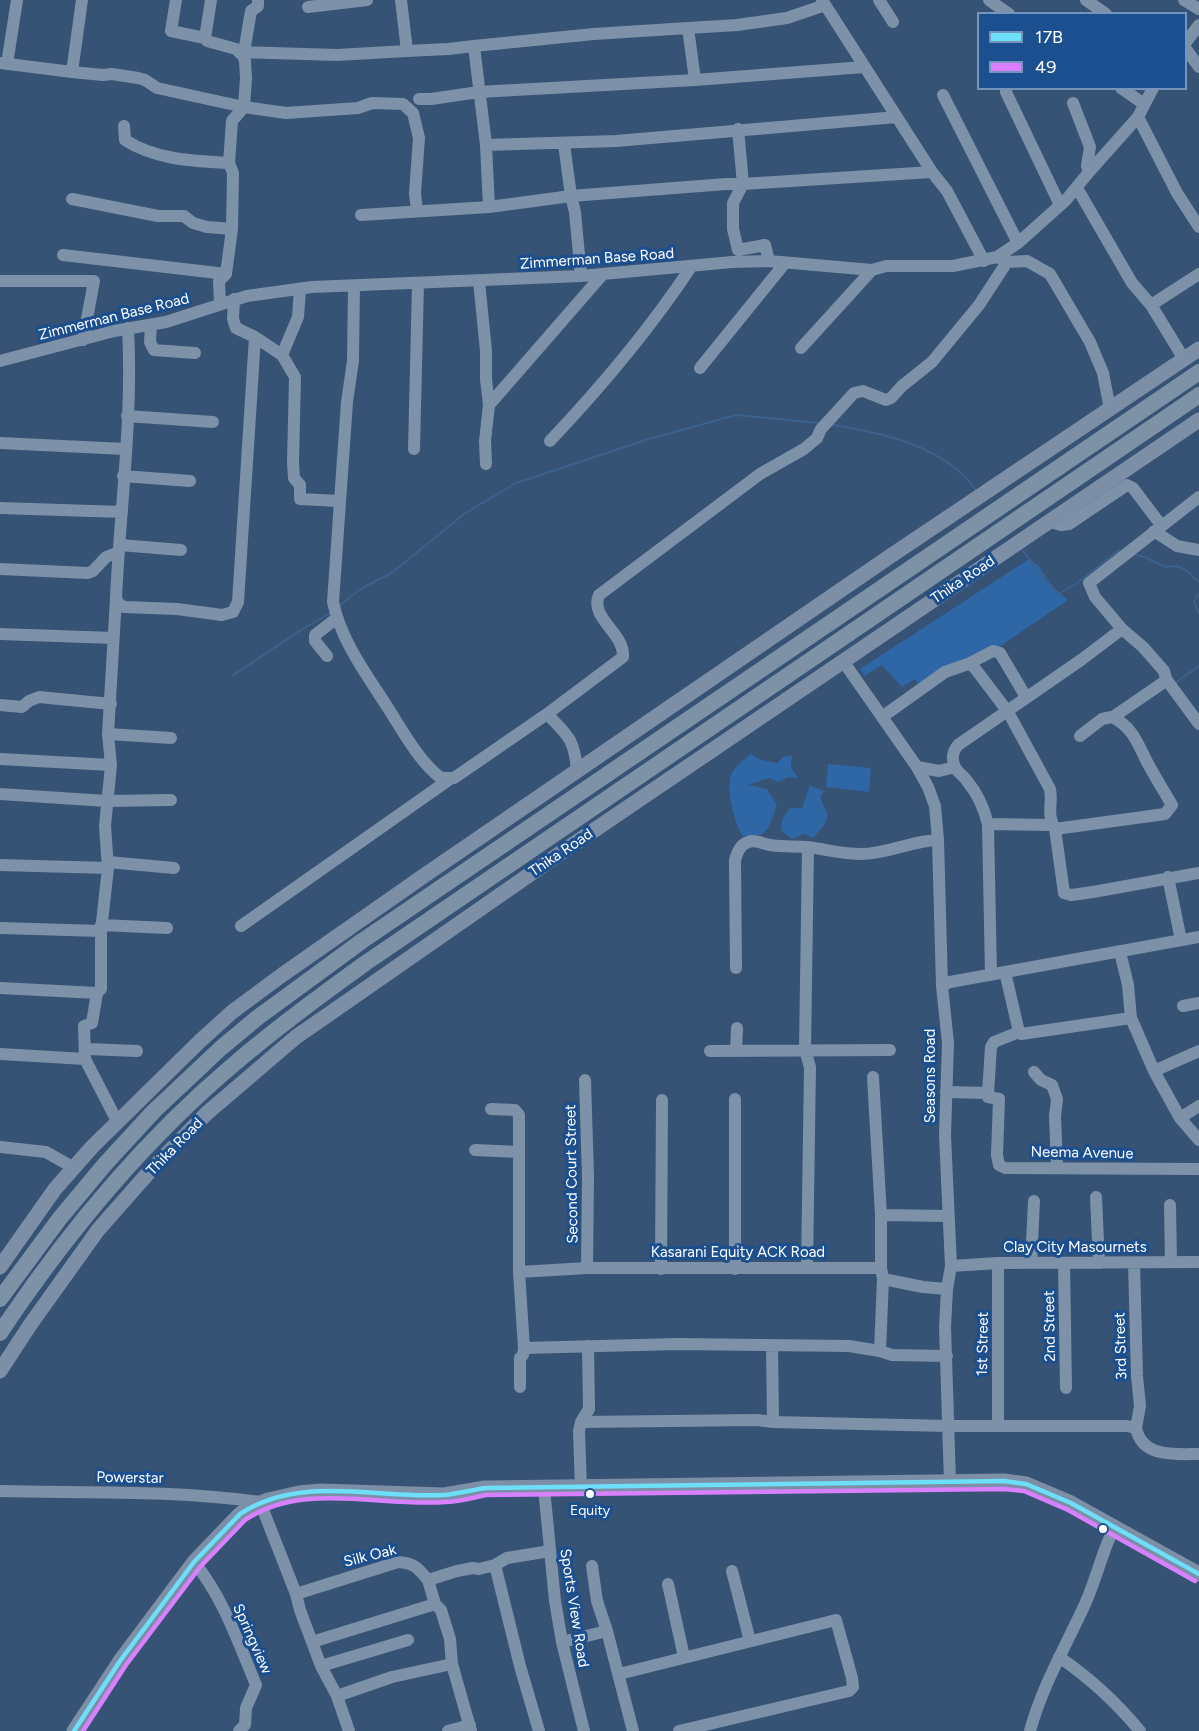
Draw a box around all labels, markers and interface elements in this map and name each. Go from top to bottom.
legend [977,12,1187,90]
text: 17B [1035,26,1063,48]
text: 49 [1035,56,1056,78]
street label: Zimmerman Base Road [519,245,675,273]
street label: Zimmerman Base Road [37,290,191,344]
street label: Thika Road [928,552,998,608]
street label: Thika Road [526,825,596,881]
street label: Seasons Road [922,1029,940,1123]
street label: Second Court Street [562,1104,582,1244]
street label: Thika Road [143,1114,207,1180]
street label: Neema Avenue [1030,1143,1134,1163]
street label: Clay City Masournets [1003,1239,1147,1257]
street label: Kasarani Equity ACK Road [651,1244,825,1262]
street label: 2nd Street [1040,1290,1060,1362]
street label: 1st Street [973,1312,993,1376]
street label: 3rd Street [1111,1312,1131,1380]
street label: Powerstar [96,1468,164,1488]
marker: Equity [584,1488,596,1500]
place label: Equity [570,1503,610,1519]
unlabelled marker [1097,1523,1109,1535]
street label: Silk Oak [342,1541,398,1571]
street label: Sports View Road [556,1547,592,1669]
street label: Springview [229,1601,275,1677]

